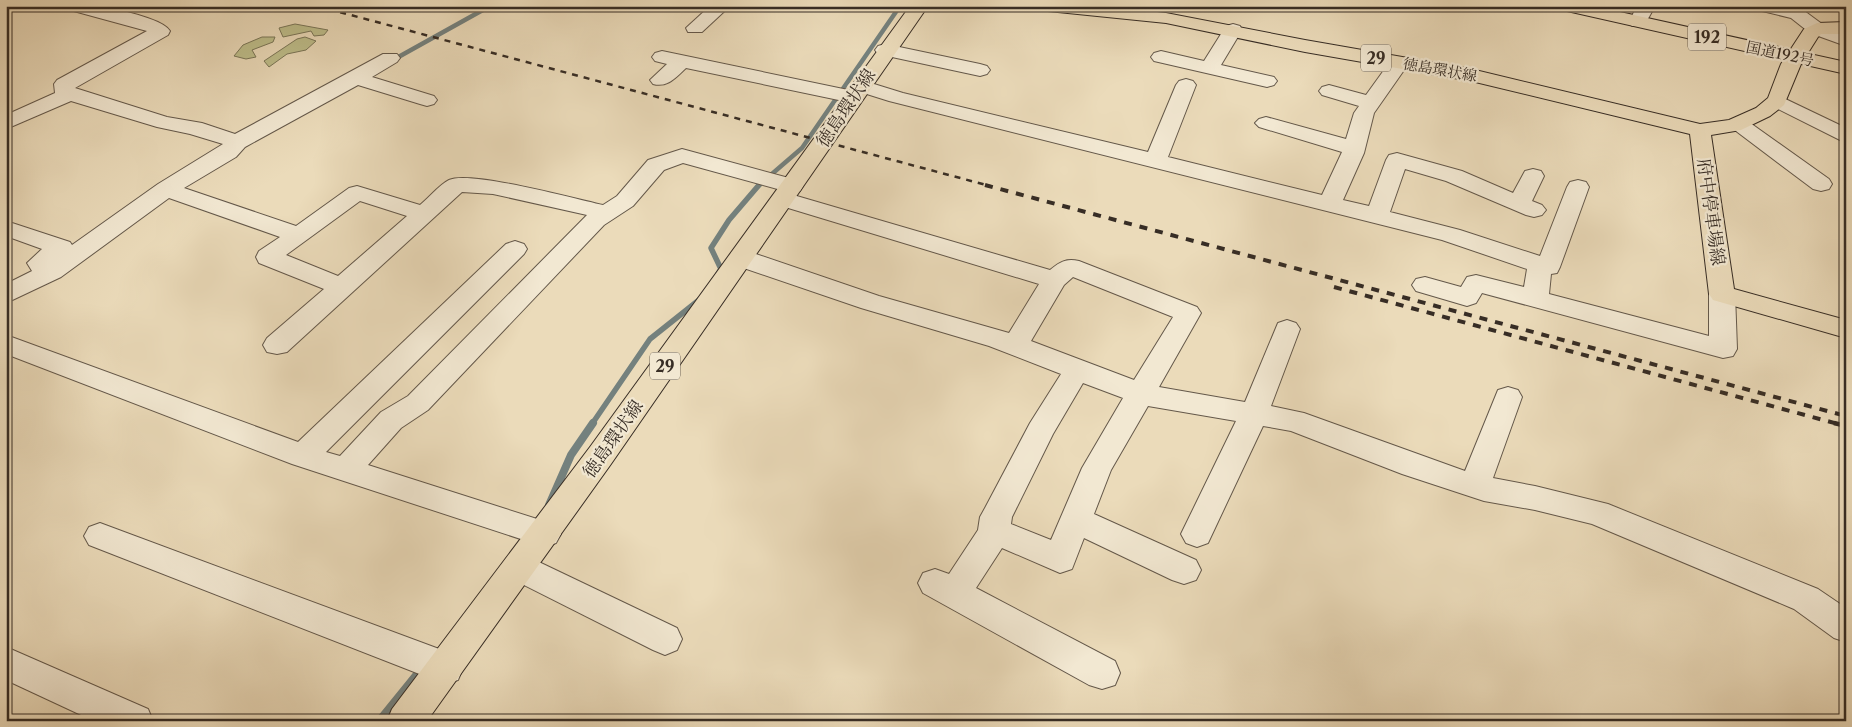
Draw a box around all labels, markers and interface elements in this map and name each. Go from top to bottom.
road number: 192 [1688,24,1726,51]
street label: 国道192号 [1745,37,1816,70]
road number: 29 [1361,44,1391,72]
street label: 徳島環状線 [1401,54,1479,85]
street label: 徳島環状線 [812,65,880,151]
street label: 府中停車場線 [1693,157,1729,267]
road number: 29 [650,352,680,380]
street label: 徳島環状線 [578,396,648,482]

